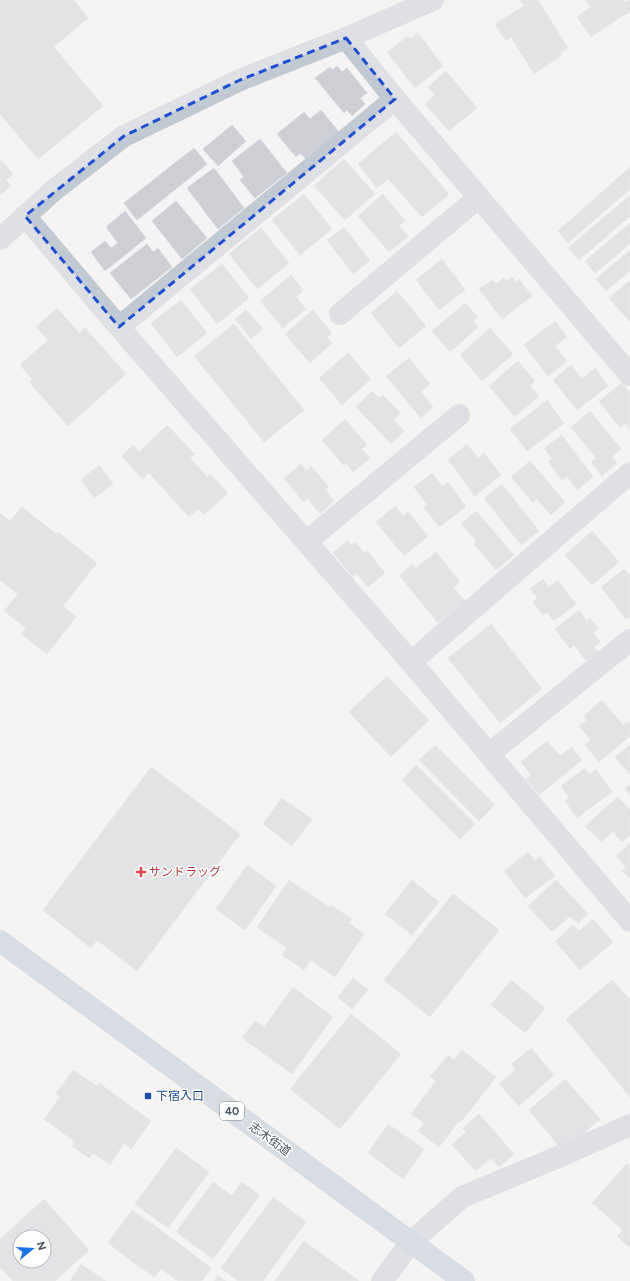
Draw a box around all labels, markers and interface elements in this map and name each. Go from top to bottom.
place label: サンドラッグ [149,865,221,879]
marker: サンドラッグ [136,867,146,877]
place label: 下宿入口 [156,1089,204,1103]
marker: 下宿入口 [143,1091,153,1101]
road number: 40 [220,1102,244,1120]
street label: 志木街道 [246,1119,294,1159]
north arrow [12,1229,52,1269]
text: N [34,1240,49,1252]

